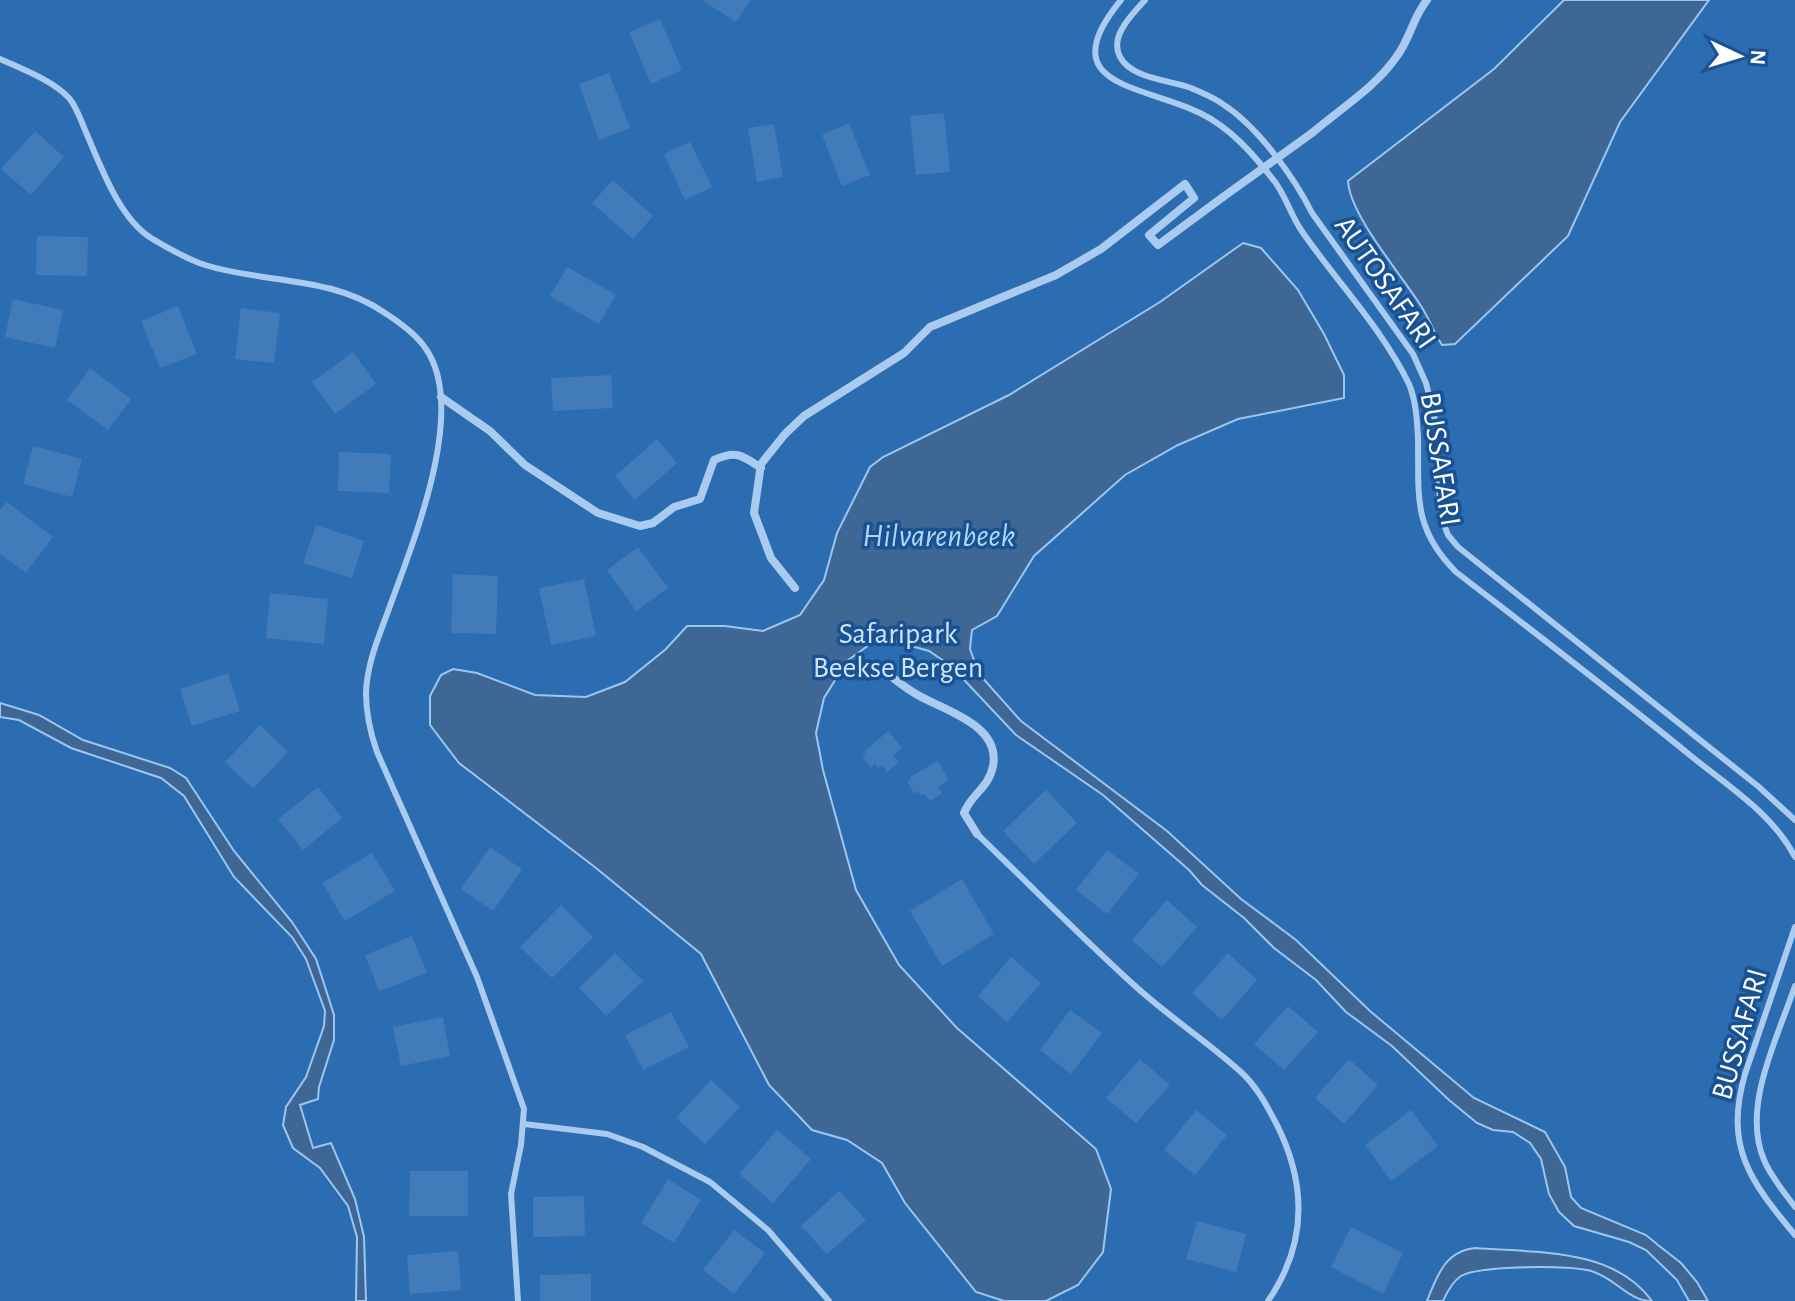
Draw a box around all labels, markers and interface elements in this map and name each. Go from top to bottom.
north arrow [1699,16,1779,96]
text: N [1746,49,1769,66]
street label: AUTOSAFARI [1329,211,1442,354]
street label: BUSSAFARI [1415,390,1465,528]
water label: Hilvarenbeek [863,520,1015,552]
park label: Safaripark Beekse Bergen [813,619,983,683]
street label: BUSSAFARI [1707,965,1773,1103]

